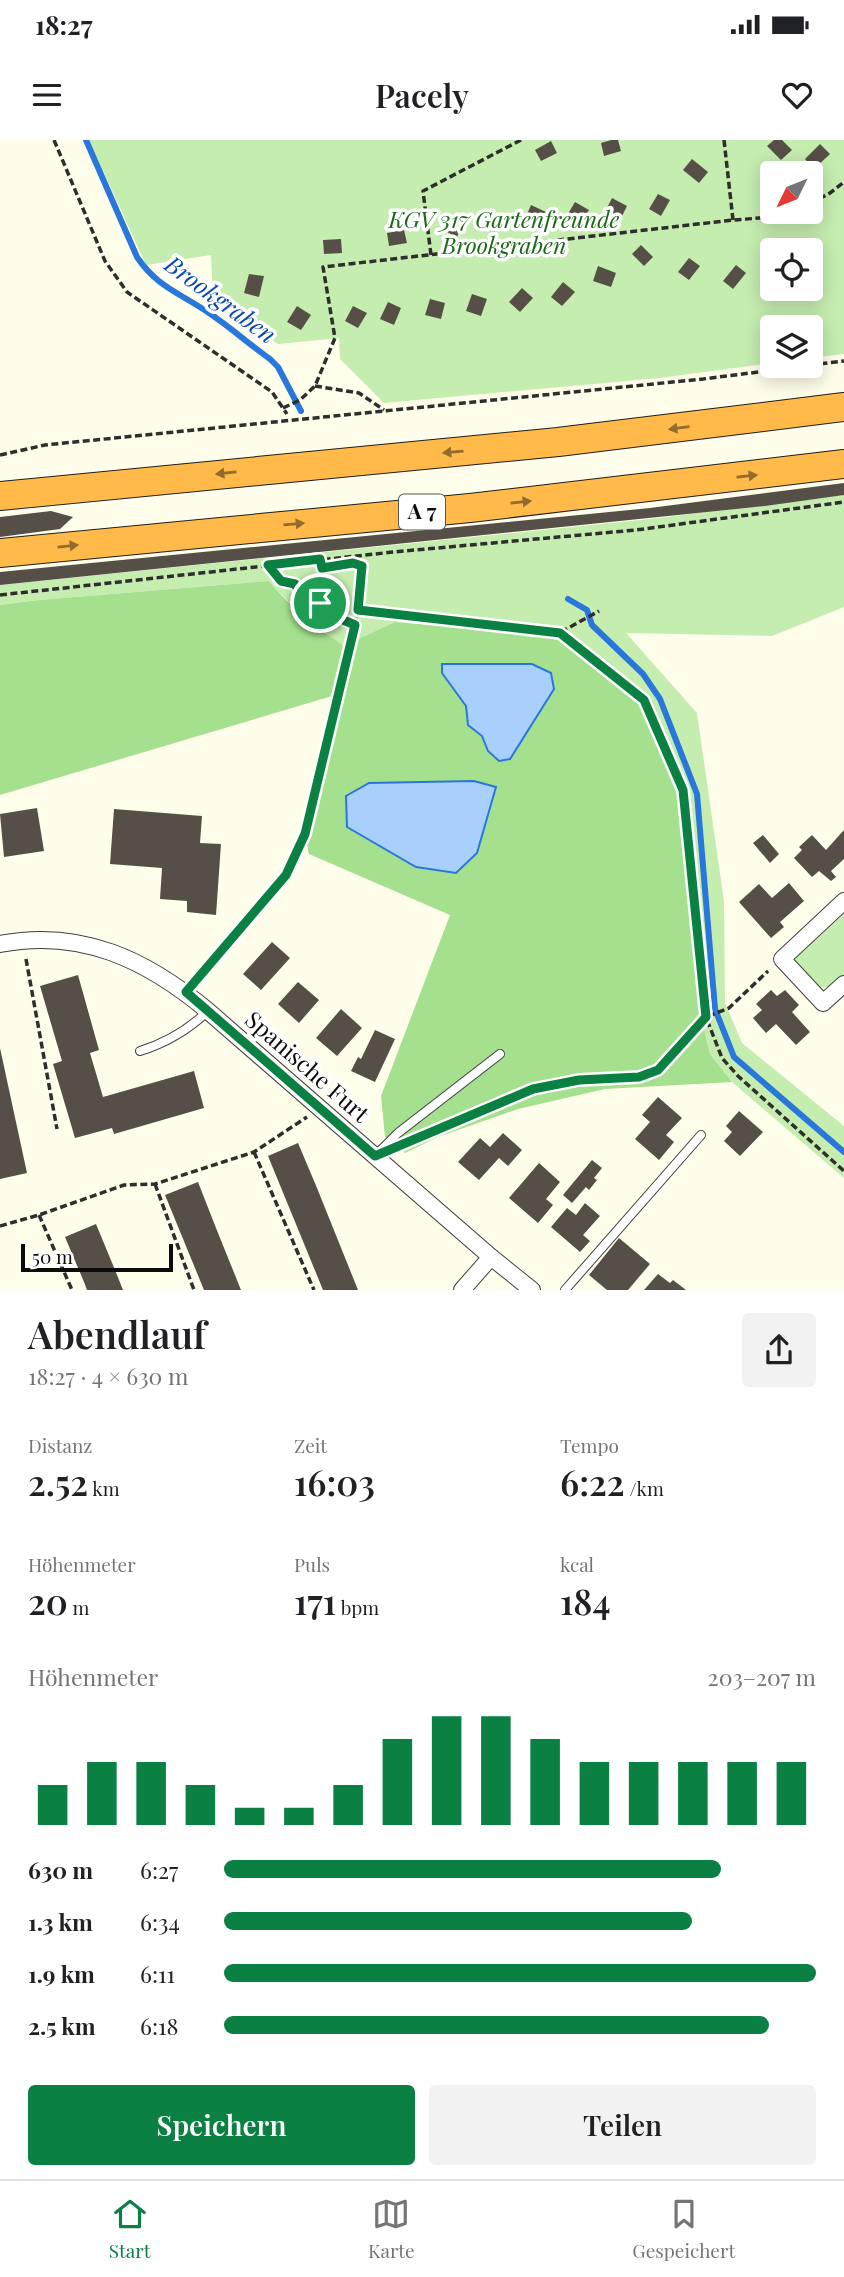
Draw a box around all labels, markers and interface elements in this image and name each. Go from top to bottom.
text: 18:27 [35,7,93,42]
text: Pacely [375,73,469,116]
icon: menu [28,76,66,114]
icon: heart [778,76,816,114]
north arrow [760,161,822,224]
map controls [760,161,823,378]
park label: KGV 317 Gartenfreunde Brookgraben [388,203,620,260]
button: locate [760,238,823,301]
water label: Brookgraben [158,247,283,350]
button: layers [760,315,823,378]
one-way arrow [668,422,690,433]
one-way arrow [442,447,464,458]
one-way arrow [215,468,237,479]
one-way arrow [736,471,758,482]
road number: A 7 [399,494,445,530]
one-way arrow [510,497,532,508]
one-way arrow [284,519,306,530]
one-way arrow [57,540,79,551]
pin [290,573,350,633]
icon: arrive [301,584,339,622]
street label: Spanische Furt [239,1003,377,1129]
scale bar [21,1241,173,1273]
text: 50 m [32,1243,73,1269]
text: Abendlauf [28,1308,206,1359]
button: share [742,1313,816,1387]
text: 18:27 · 4 × 630 m [28,1360,188,1391]
text: Distanz [28,1432,92,1458]
text: Zeit [294,1432,327,1458]
text: Tempo [560,1432,619,1458]
text: 2.52 [28,1458,88,1505]
text: 16:03 [294,1458,375,1505]
text: 6:22 [560,1458,625,1505]
text: km [88,1475,120,1501]
text: /km [625,1475,664,1501]
text: Höhenmeter [28,1551,136,1577]
text: Puls [294,1551,330,1577]
text: kcal [560,1551,594,1577]
text: 20 [28,1577,68,1624]
text: 171 [294,1577,336,1624]
text: 184 [560,1577,610,1624]
text: m [68,1594,89,1620]
text: bpm [336,1594,379,1620]
text: Höhenmeter [28,1661,158,1692]
text: 203–207 m [708,1661,816,1692]
text: 630 m [28,1854,93,1885]
text: 6:27 [140,1854,178,1885]
text: 1.3 km [28,1906,93,1937]
text: 6:34 [140,1906,180,1937]
text: 1.9 km [28,1958,95,1989]
text: 6:11 [140,1958,175,1989]
text: 2.5 km [28,2010,95,2041]
text: 6:18 [140,2010,178,2041]
button: Speichern [28,2085,415,2165]
button: Teilen [429,2085,816,2165]
tab: Start [109,2195,150,2263]
tab: Karte [368,2195,415,2263]
tab: Gespeichert [632,2195,735,2263]

